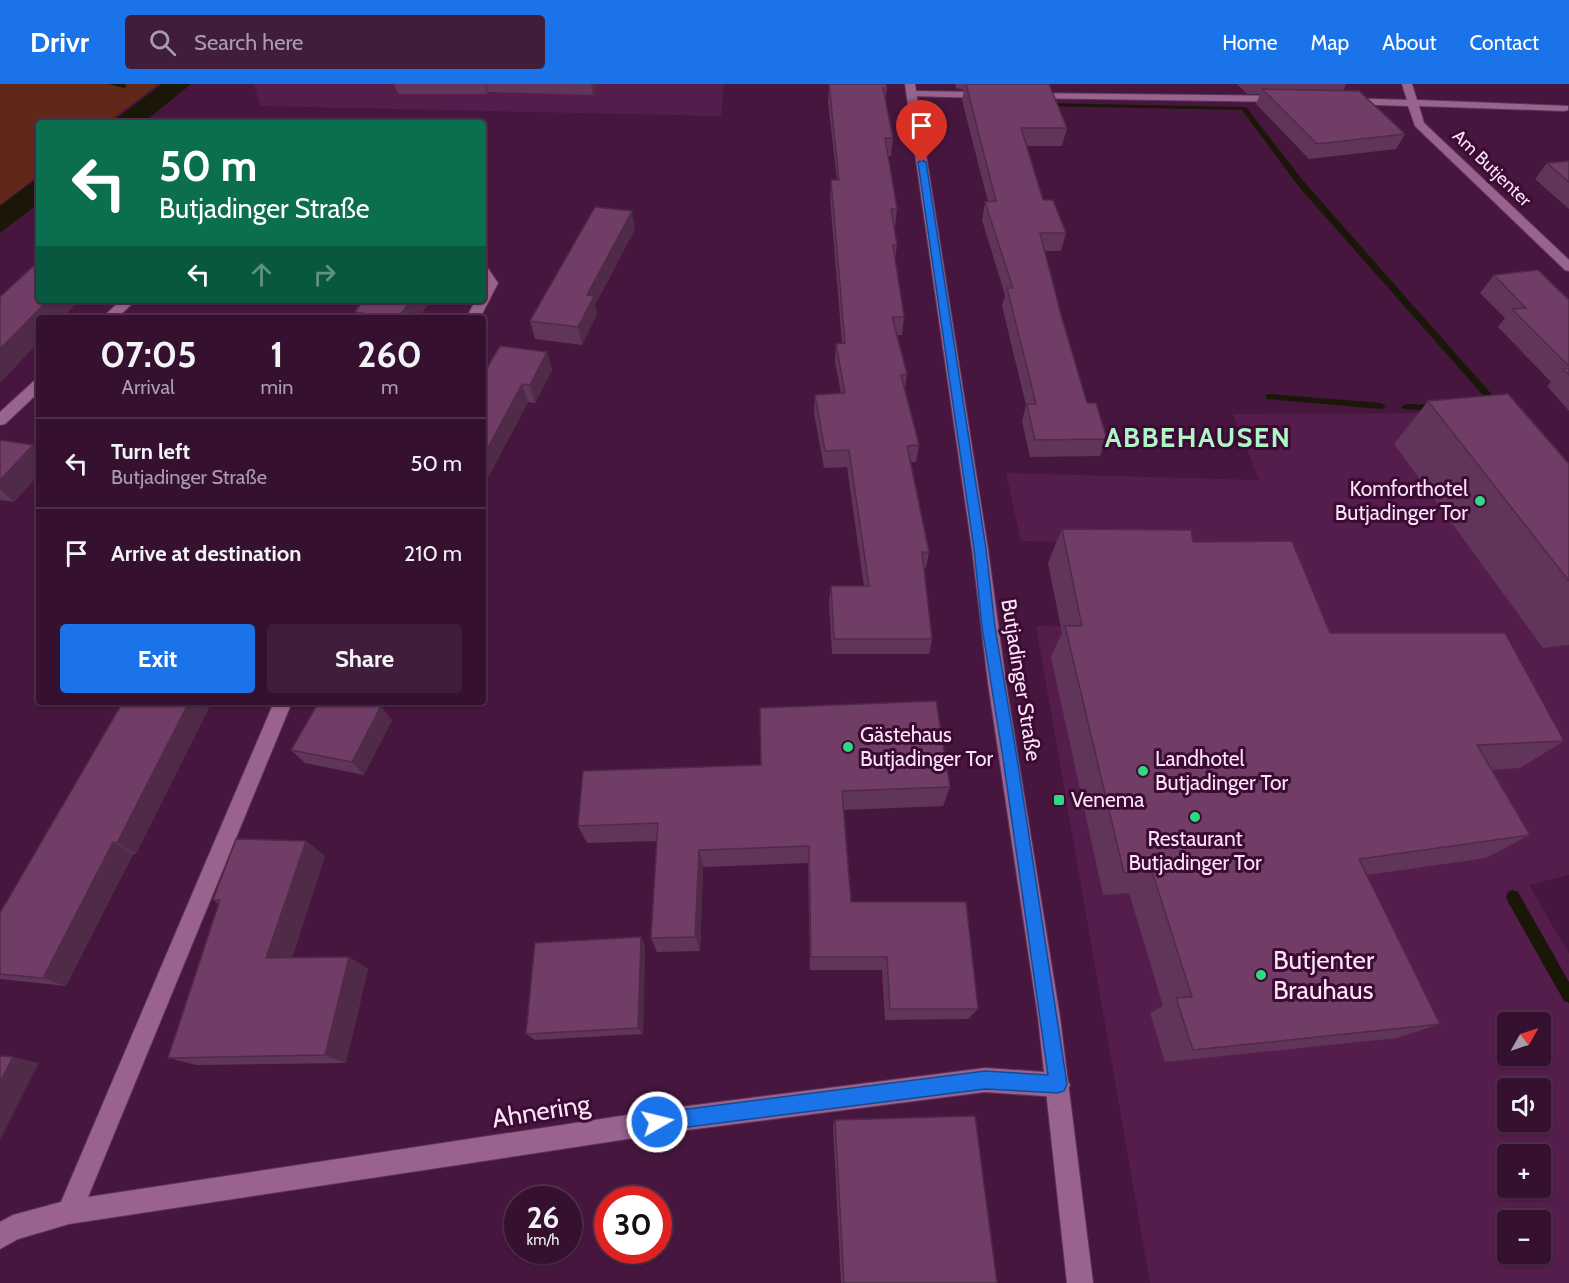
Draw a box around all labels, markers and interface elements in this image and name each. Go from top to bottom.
search box [125,15,545,69]
text: Drivr [30,25,89,59]
icon: search [146,26,179,59]
text: Search here [194,29,303,56]
text: Home [1222,30,1278,55]
text: Map [1311,30,1349,55]
text: About [1382,30,1436,55]
text: Contact [1469,30,1539,55]
pin [896,100,947,162]
icon: arrive [905,109,938,142]
street label: Am Butjenter [1448,125,1536,211]
text: 50 m [159,140,257,192]
icon: left [60,144,138,222]
text: Butjadinger Straße [159,192,370,225]
icon: left [182,258,215,291]
icon: ahead [245,258,278,291]
icon: right [308,258,341,291]
text: 07:05 [100,332,196,376]
text: 1 [270,332,284,376]
text: 260 [357,332,422,376]
text: Arrival [122,375,175,399]
text: min [260,375,293,399]
text: m [381,375,398,399]
district label: ABBEHAUSEN [1105,421,1291,454]
text: Turn left [111,438,190,465]
icon: left [60,447,93,480]
text: 50 m [410,450,462,477]
text: Butjadinger Straße [111,465,267,489]
place label: Komforthotel Butjadinger Tor [1335,476,1468,526]
marker: Komforthotel Butjadinger Tor [1473,494,1487,508]
icon: arrive [60,537,93,570]
text: Arrive at destination [111,540,301,567]
text: 210 m [404,540,462,567]
street label: Butjadinger Straße [995,597,1047,763]
button: Exit [60,624,255,693]
button: Share [267,624,462,693]
place label: Gästehaus Butjadinger Tor [860,722,994,772]
marker: Gästehaus Butjadinger Tor [841,740,855,754]
place label: Landhotel Butjadinger Tor [1155,746,1289,796]
marker: Landhotel Butjadinger Tor [1136,764,1150,778]
place label: Venema [1071,787,1144,812]
marker: Venema [1052,793,1066,807]
marker: Restaurant Butjadinger Tor [1188,810,1202,824]
place label: Restaurant Butjadinger Tor [1128,826,1262,876]
place label: Butjenter Brauhaus [1273,944,1375,1006]
marker: Butjenter Brauhaus [1254,968,1268,982]
north arrow [1497,1012,1551,1066]
map controls [1497,1012,1551,1264]
button: sound [1497,1078,1551,1132]
street label: Ahnering [490,1087,594,1135]
position arrow [625,1090,689,1154]
button: + [1497,1144,1551,1198]
speed limit sign: 30 [594,1186,672,1264]
text: 26 [527,1199,559,1236]
button: − [1497,1210,1551,1264]
text: km/h [527,1231,559,1249]

